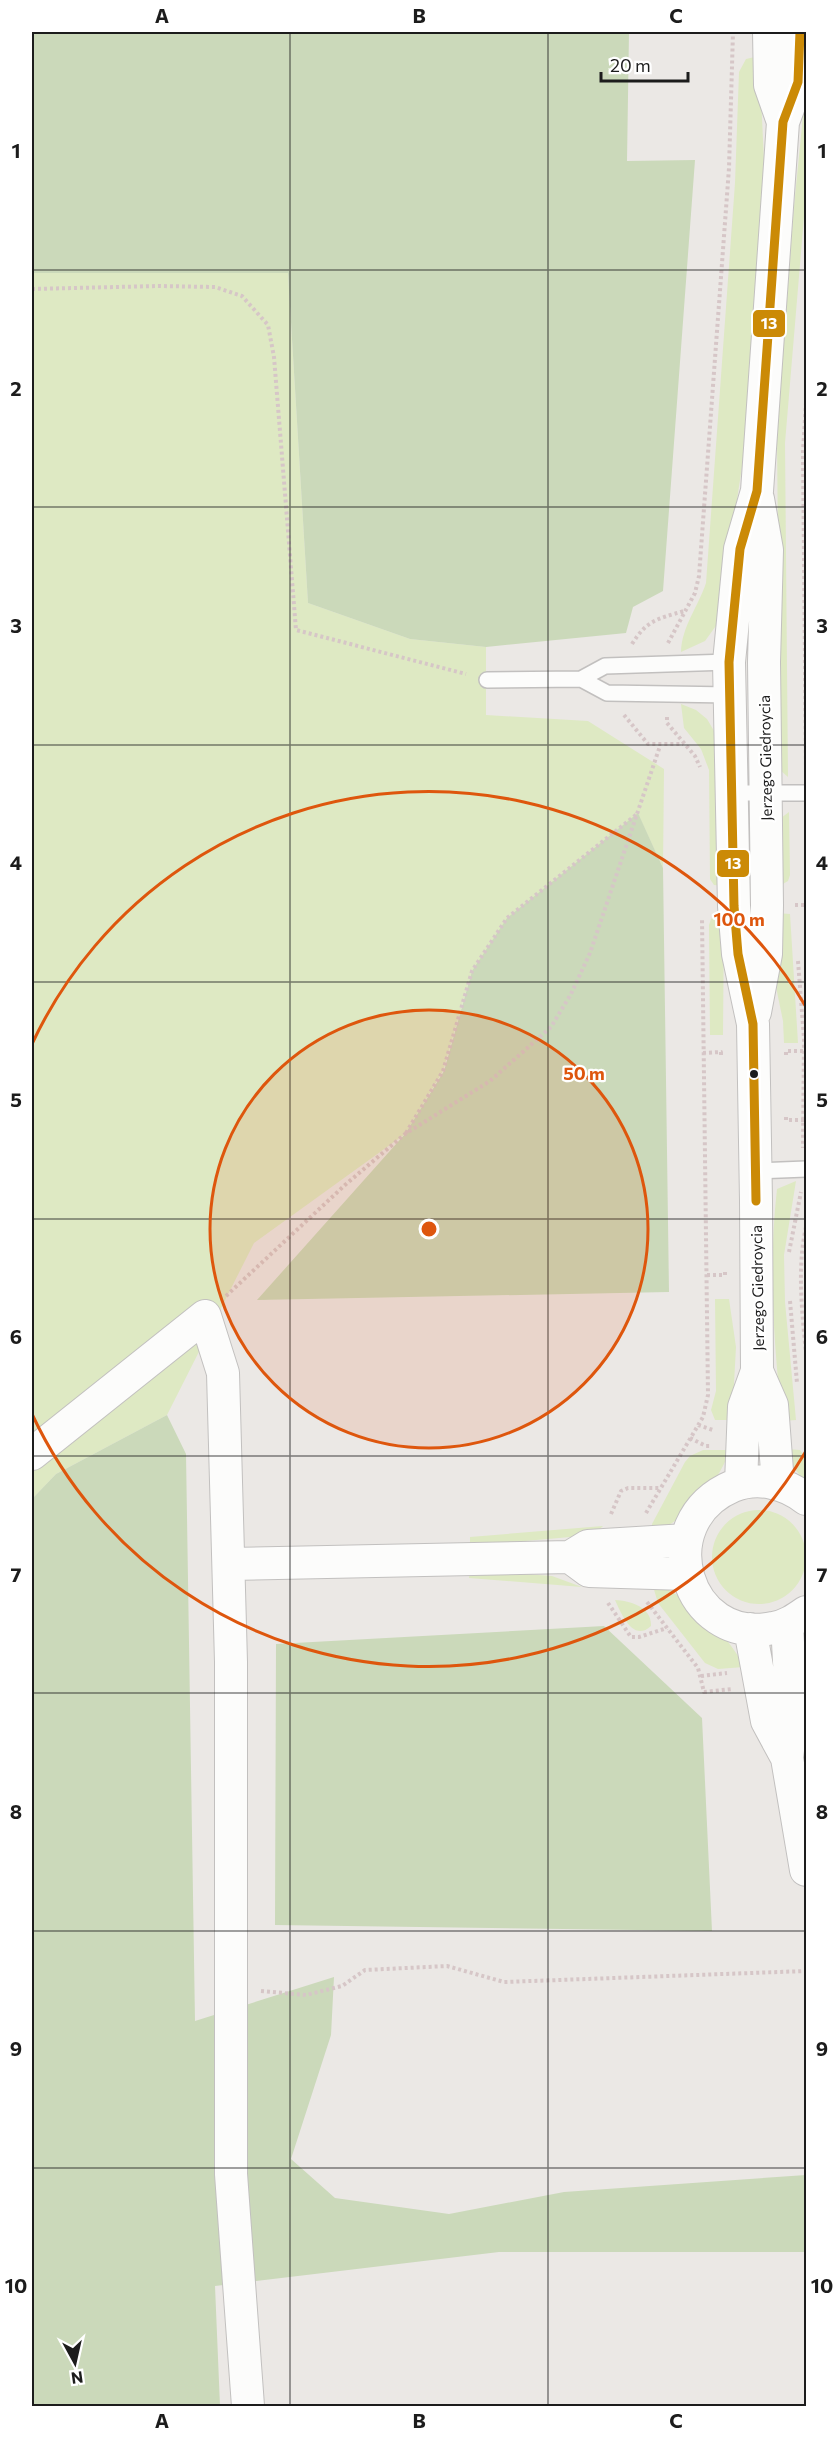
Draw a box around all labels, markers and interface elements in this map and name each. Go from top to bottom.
text: A [155,3,169,27]
text: B [412,3,426,27]
text: C [669,3,683,27]
scale bar [601,45,688,83]
text: 20 m [610,54,651,76]
text: 1 [11,138,21,162]
text: 1 [817,138,827,162]
line badge: 13 [752,309,786,338]
text: 13 [761,313,777,332]
text: 2 [10,376,22,400]
text: 2 [816,376,828,400]
text: 3 [10,613,22,637]
text: 3 [816,613,828,637]
street label: Jerzego Giedroycia [755,695,775,821]
line badge: 13 [716,849,750,878]
text: 4 [10,850,22,874]
text: 4 [816,850,828,874]
text: 13 [725,853,741,872]
text: 100 m [713,908,765,930]
text: 50 m [563,1062,605,1084]
unlabelled marker [748,1068,760,1080]
text: 5 [10,1087,22,1111]
text: 5 [816,1087,828,1111]
centre of rings [419,1219,439,1239]
street label: Jerzego Giedroycia [747,1225,767,1351]
text: 6 [10,1324,22,1348]
text: 6 [816,1324,828,1348]
text: 7 [11,1562,22,1586]
text: 7 [817,1562,828,1586]
text: 8 [10,1799,22,1823]
text: 8 [816,1799,828,1823]
text: 9 [10,2036,22,2060]
text: 9 [816,2036,828,2060]
text: 10 [5,2273,27,2297]
text: 10 [811,2273,833,2297]
north arrow [45,2333,105,2393]
text: N [70,2368,84,2389]
text: A [155,2408,169,2432]
text: B [412,2408,426,2432]
text: C [669,2408,683,2432]

